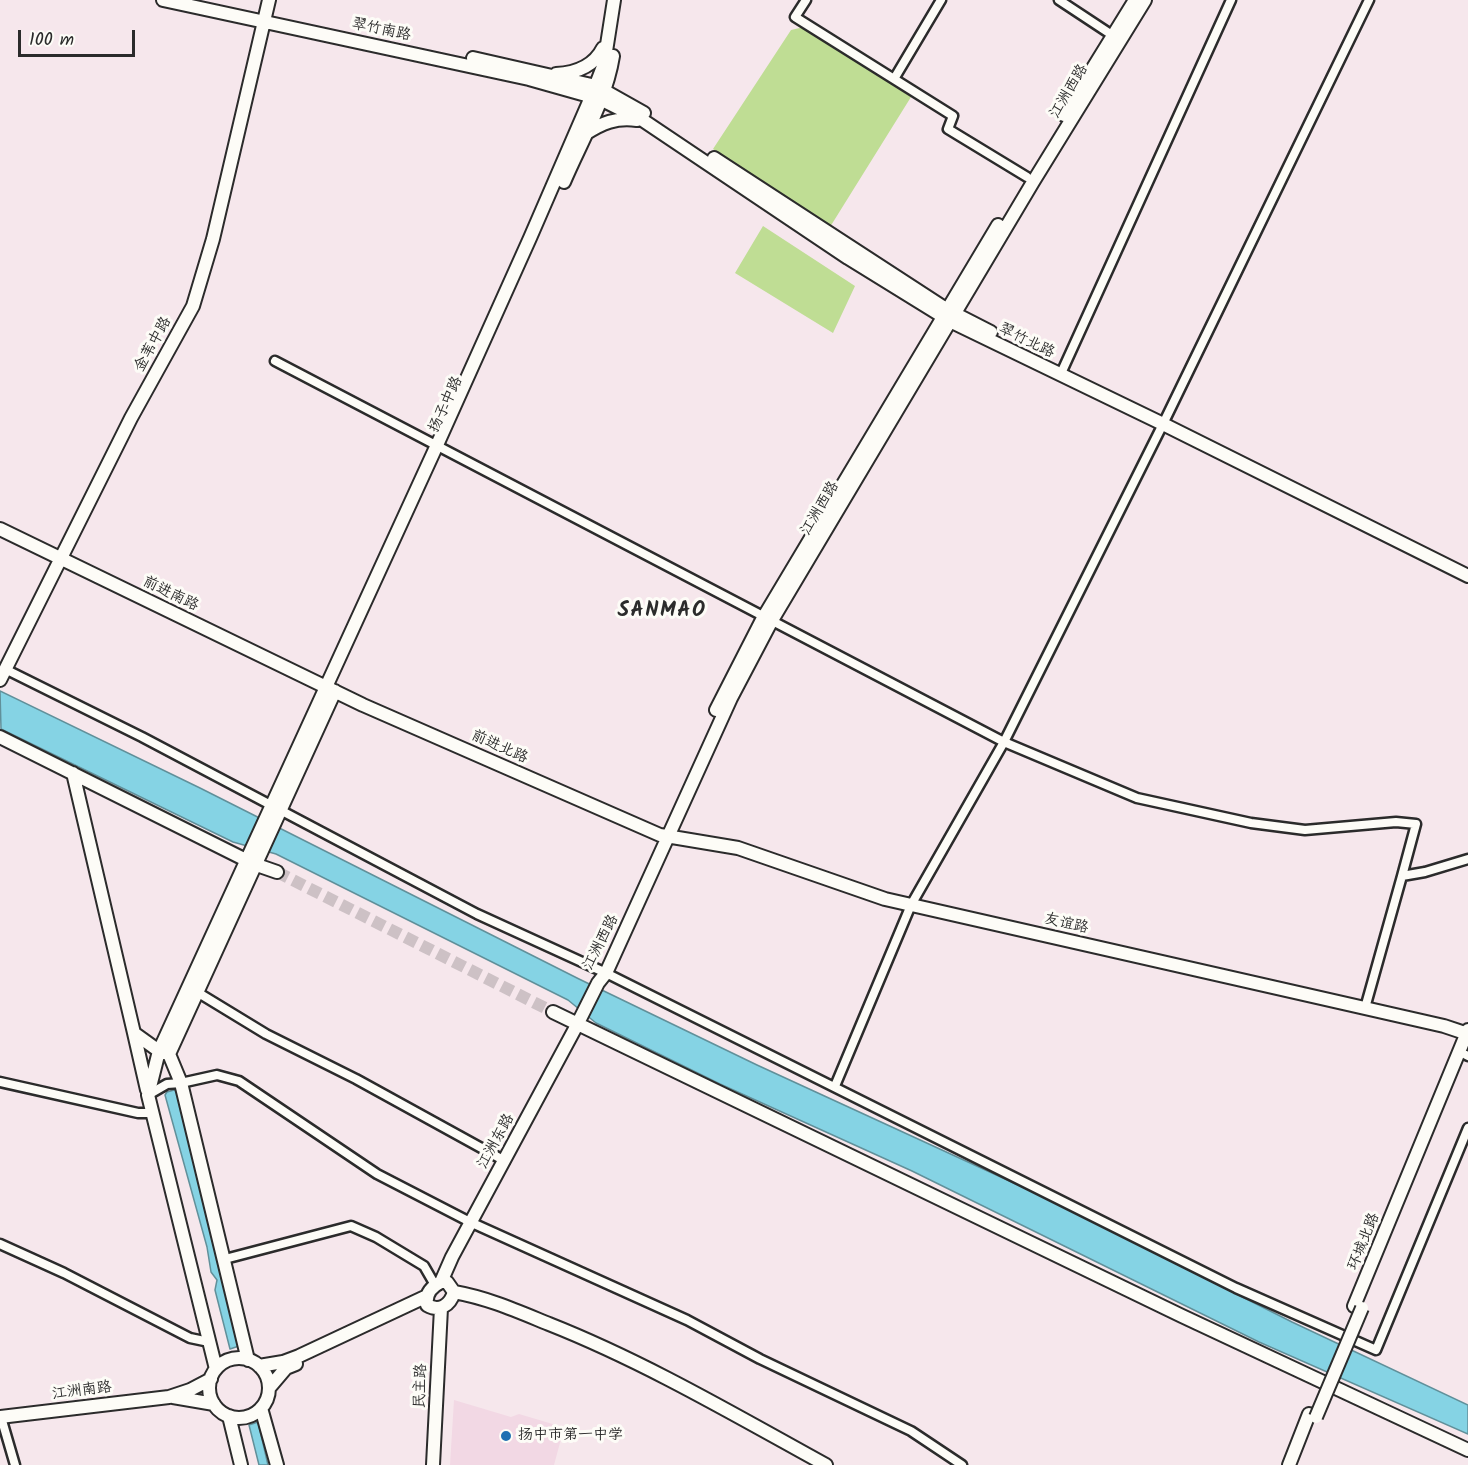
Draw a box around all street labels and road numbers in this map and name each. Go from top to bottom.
street label: 翠竹南路 [350,16,412,46]
street label: 江洲西路 [1047,62,1093,122]
street label: 金苇中路 [132,314,176,376]
street label: 翠竹北路 [995,321,1057,363]
street label: 扬子中路 [426,374,468,436]
street label: 江洲西路 [798,479,844,539]
street label: 前进南路 [139,574,201,616]
street label: 前进北路 [468,728,530,768]
street label: 友谊路 [1042,911,1090,939]
street label: 江洲西路 [580,912,624,974]
street label: 江洲东路 [475,1111,519,1173]
street label: 环城北路 [1345,1211,1385,1273]
street label: 民主路 [412,1363,432,1409]
street label: 江洲南路 [51,1379,113,1405]

